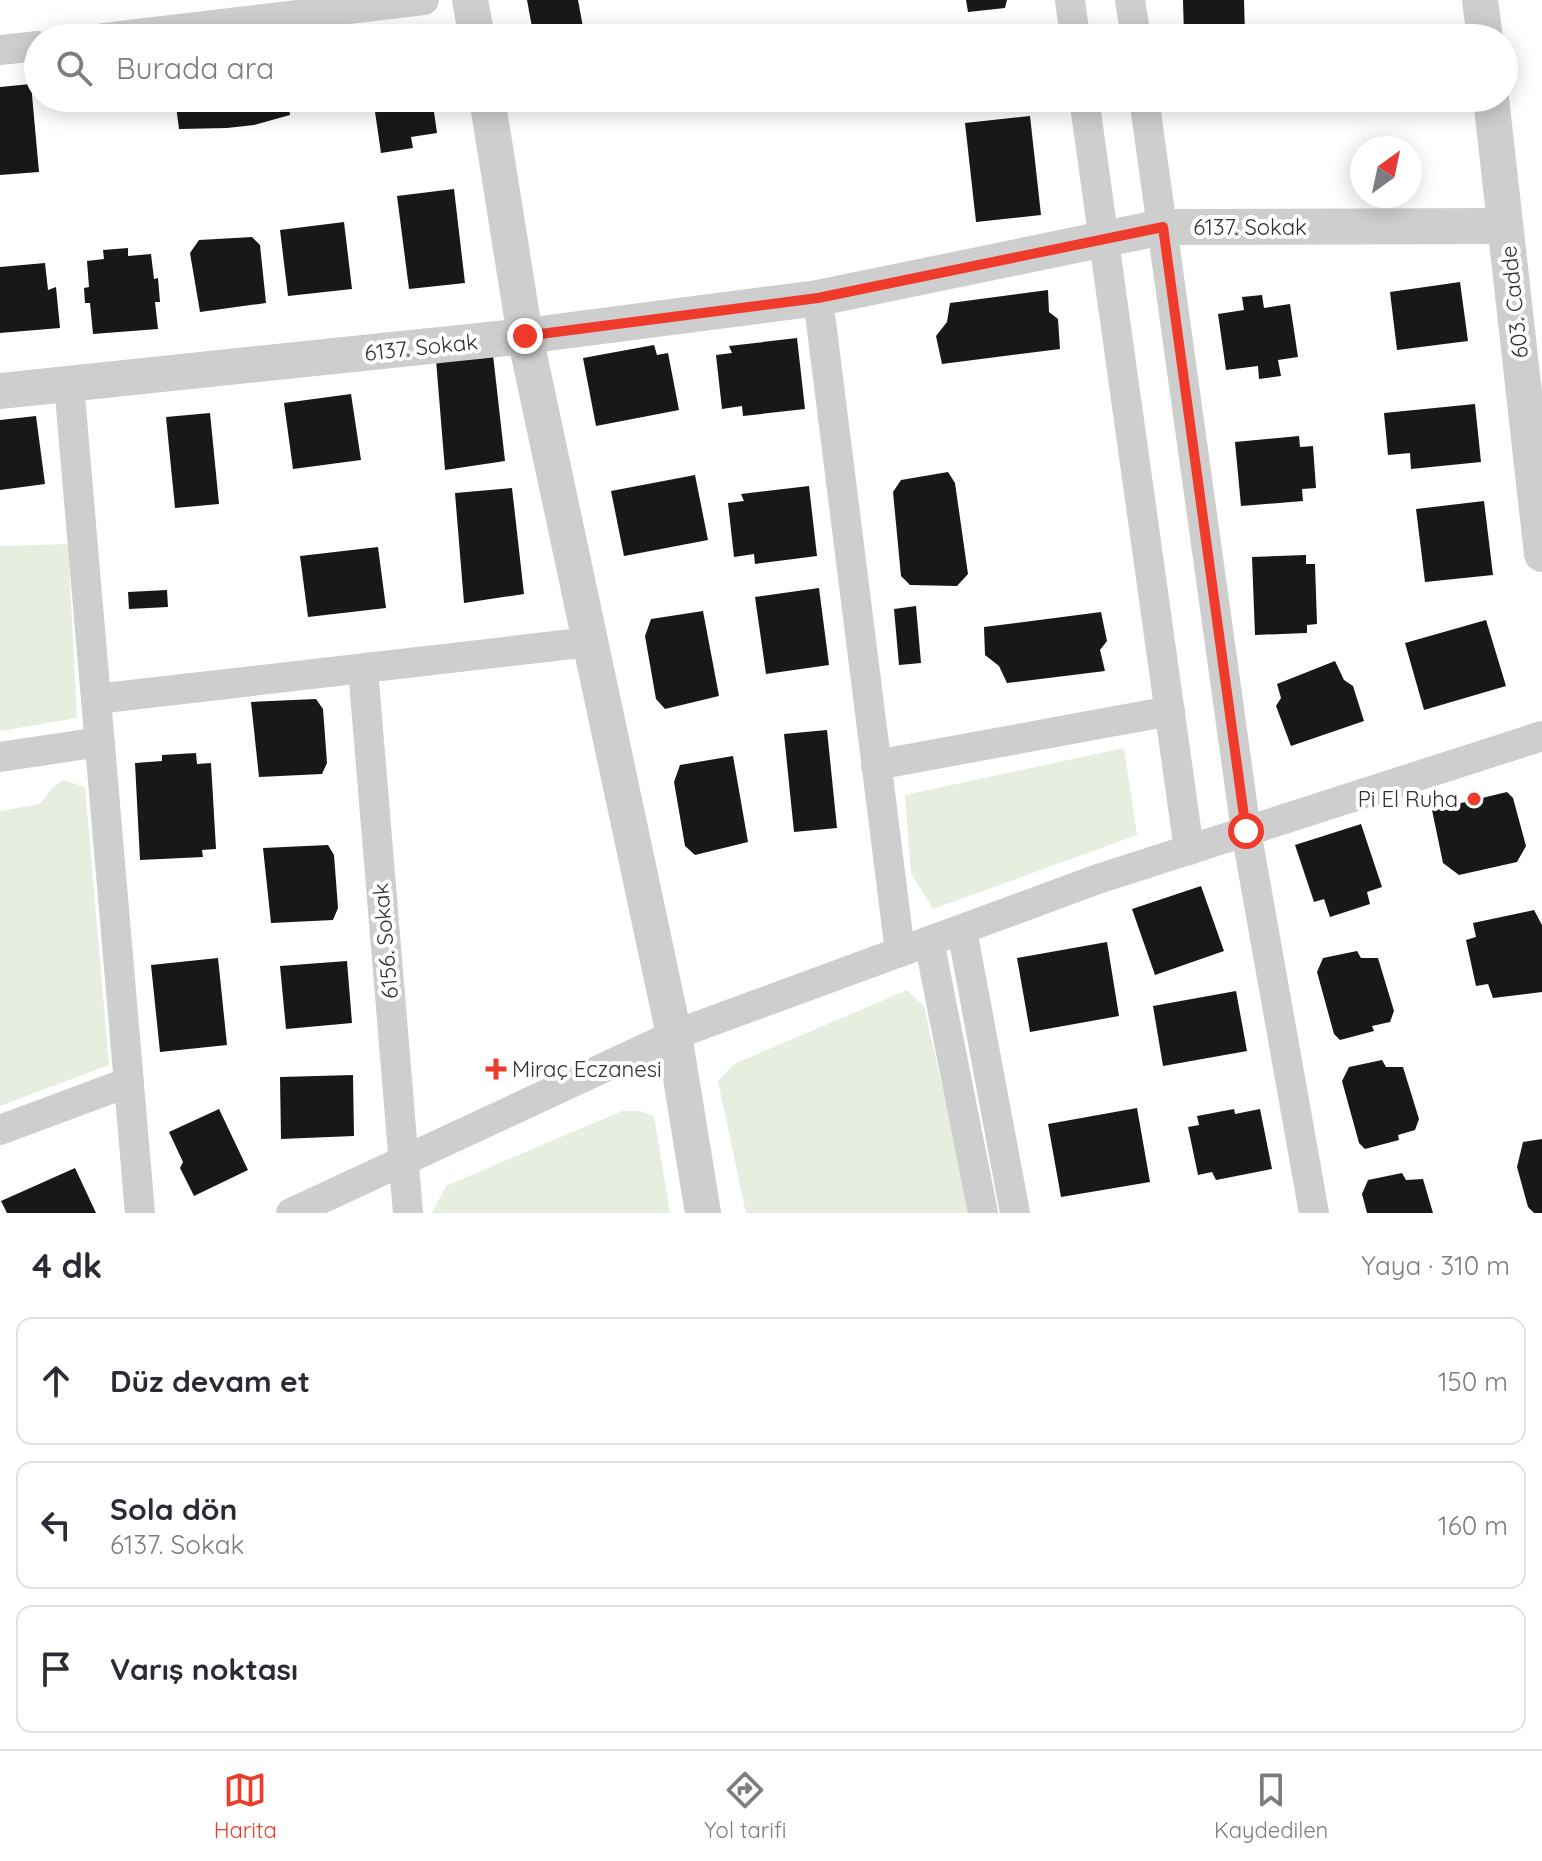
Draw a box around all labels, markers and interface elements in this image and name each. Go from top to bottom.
search box [24,24,1518,112]
icon: search [52,46,96,90]
text: Burada ara [116,49,274,87]
north arrow [1350,136,1422,208]
street label: 6137. Sokak [1193,213,1307,241]
street label: 603. Cadde [1494,244,1534,360]
route end [507,318,543,354]
street label: 6137. Sokak [363,327,479,367]
place label: Pi El Ruha [1358,785,1458,813]
marker: Pi El Ruha [1465,790,1483,808]
route start [1228,813,1264,849]
street label: 6156. Sokak [366,882,404,1000]
place label: Miraç Eczanesi [512,1055,662,1083]
marker: Miraç Eczanesi [487,1060,505,1078]
text: 4 dk [32,1244,102,1287]
text: Yaya · 310 m [1361,1249,1510,1282]
icon: ahead [34,1359,78,1403]
text: Düz devam et [110,1362,310,1400]
text: 150 m [1438,1365,1508,1398]
text: Sola dön [110,1490,237,1528]
icon: left [34,1503,78,1547]
text: 160 m [1438,1509,1508,1542]
text: 6137. Sokak [110,1528,244,1561]
icon: arrive [34,1647,78,1691]
text: Varış noktası [110,1650,298,1688]
tab: Harita [214,1768,277,1844]
tab: Yol tarifi [704,1768,787,1844]
tab: Kaydedilen [1214,1768,1328,1844]

